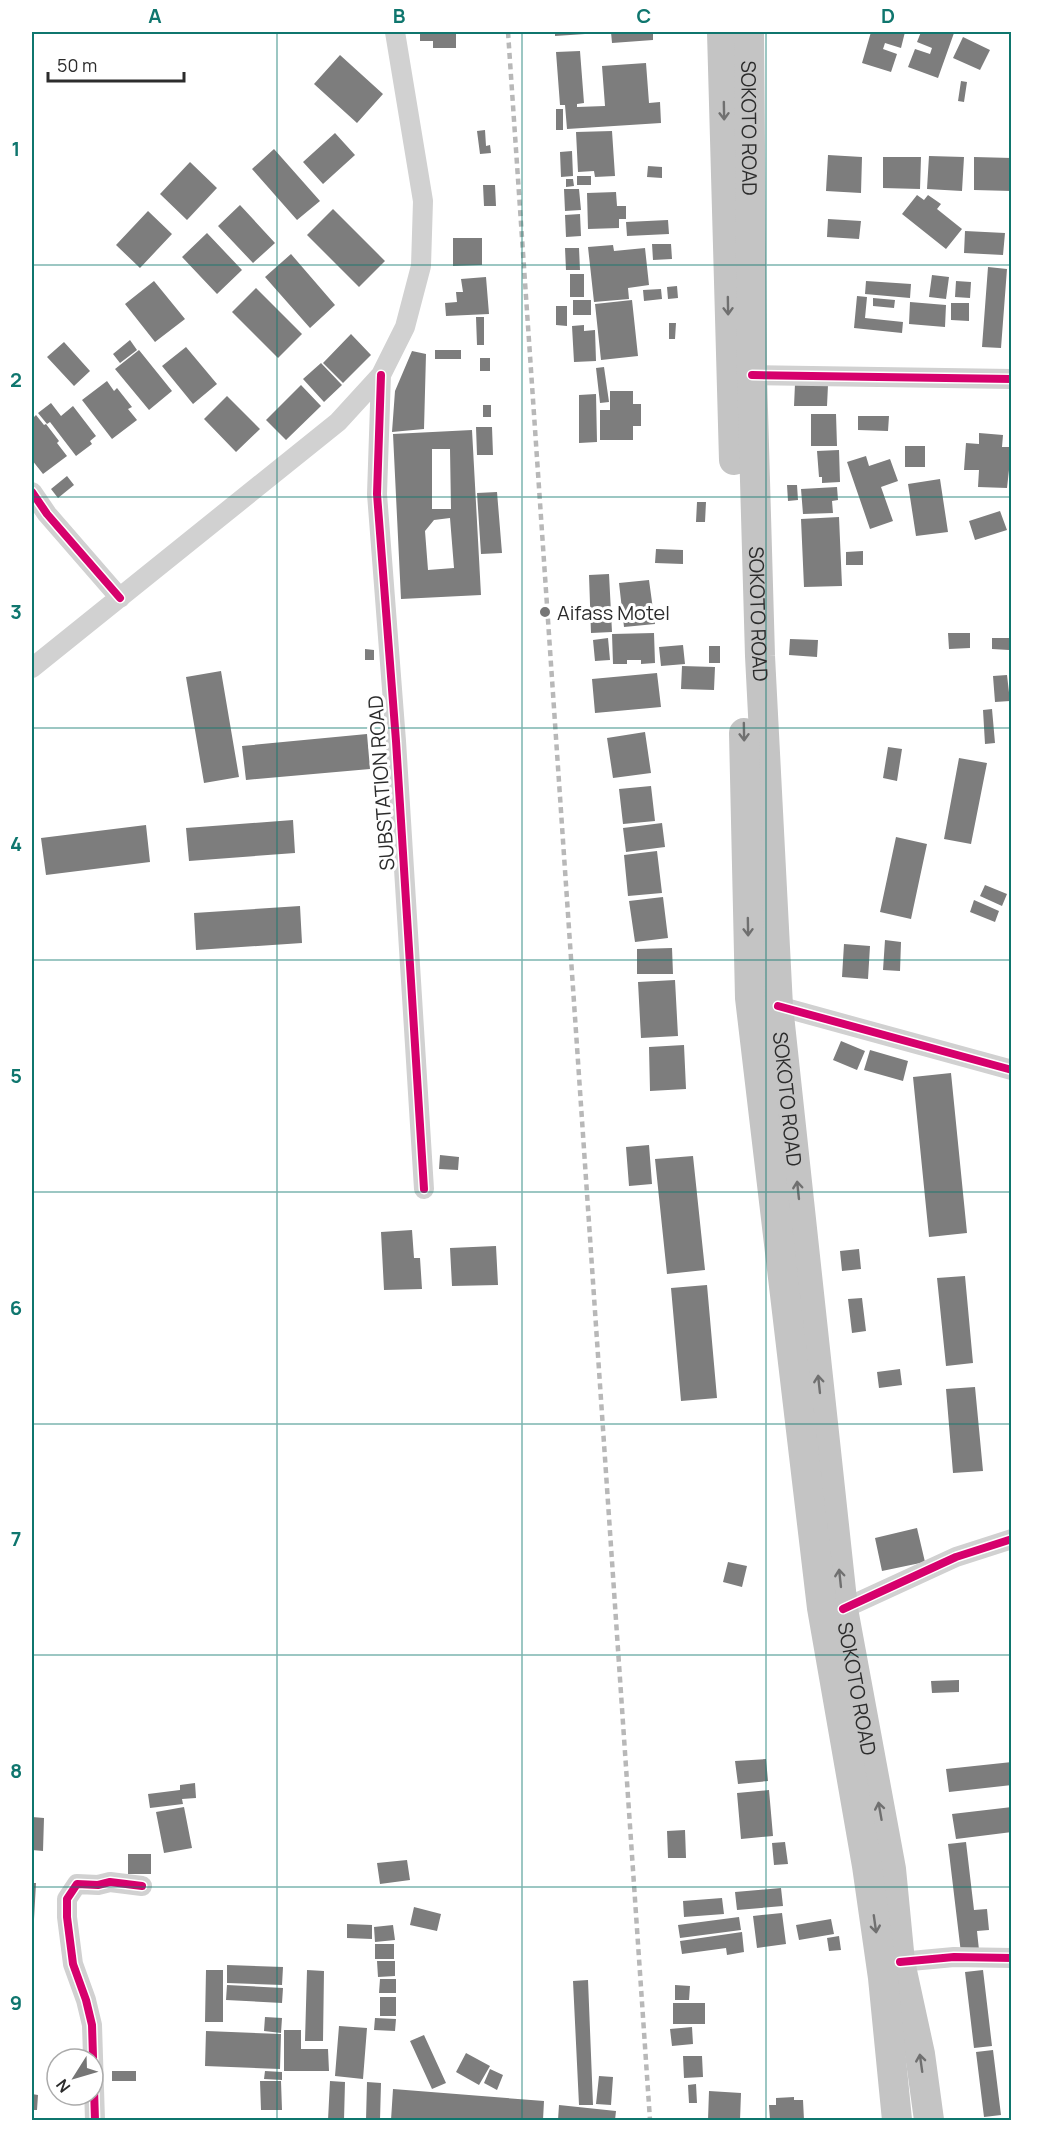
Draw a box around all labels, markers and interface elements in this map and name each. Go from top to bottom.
text: A [148,2,162,29]
text: B [393,2,406,29]
text: C [637,2,651,29]
text: D [881,2,895,29]
scale bar [48,45,184,83]
text: 50 m [57,53,97,77]
street label: SOKOTO ROAD [736,60,764,196]
one-way arrow [718,100,730,120]
text: 1 [12,135,20,162]
one-way arrow [723,295,734,315]
text: 2 [10,366,22,393]
street label: SOKOTO ROAD [743,546,775,682]
text: 3 [10,598,22,625]
place label: Aifass Motel [557,599,670,626]
marker: Aifass Motel [538,605,552,619]
street label: SUBSTATION ROAD [361,695,401,871]
one-way arrow [738,721,749,741]
text: 4 [10,830,22,857]
one-way arrow [743,916,754,936]
street label: SOKOTO ROAD [767,1030,809,1168]
text: 5 [10,1062,22,1089]
one-way arrow [792,1181,803,1201]
text: 6 [10,1294,22,1321]
one-way arrow [813,1375,824,1394]
text: 7 [11,1525,21,1552]
one-way arrow [834,1568,845,1588]
street label: SOKOTO ROAD [832,1620,883,1758]
text: 8 [10,1757,22,1784]
one-way arrow [874,1802,885,1822]
one-way arrow [870,1913,881,1933]
text: 9 [10,1989,22,2016]
north arrow [45,2047,105,2107]
one-way arrow [915,2053,926,2073]
text: N [51,2075,75,2097]

